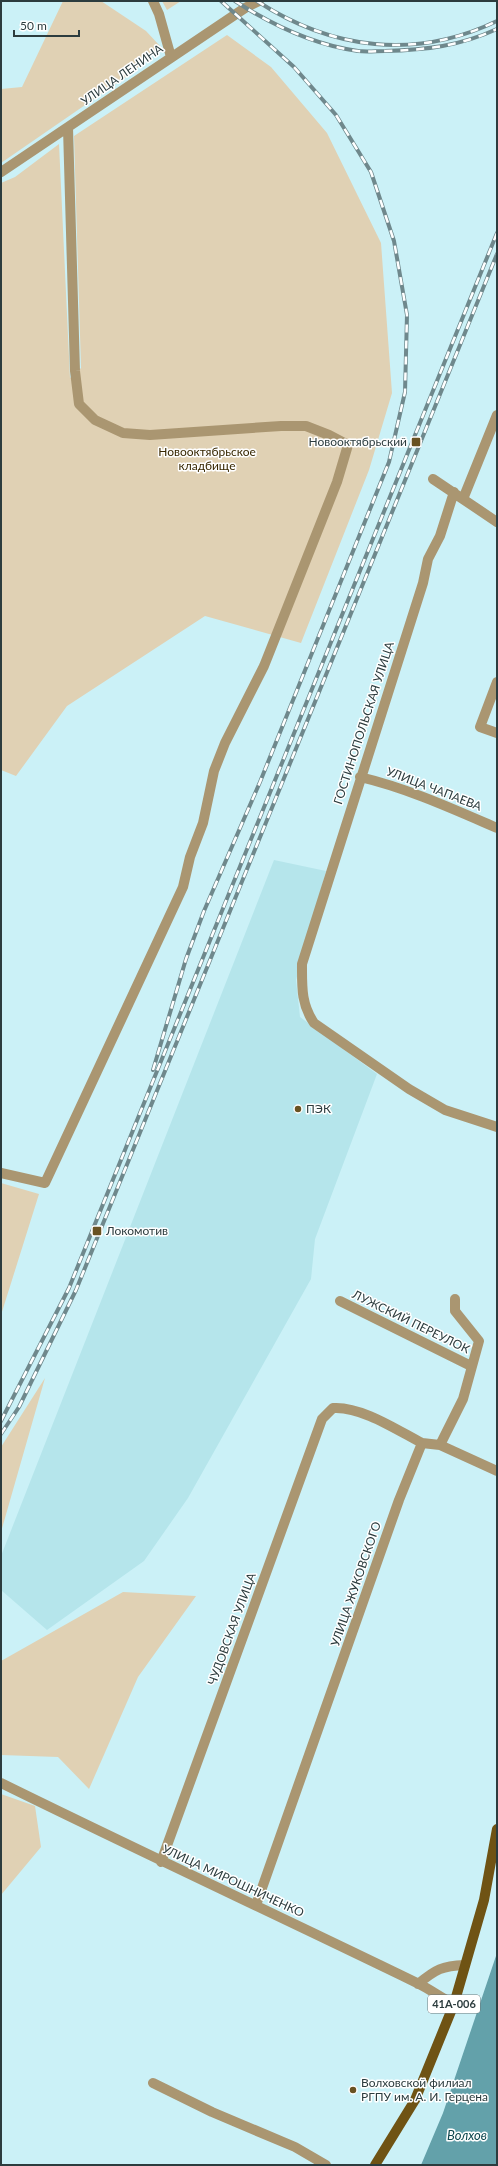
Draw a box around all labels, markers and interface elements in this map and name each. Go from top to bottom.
scale bar [14,12,79,38]
text: 50 m [20,18,47,33]
street label: УЛИЦА ЛЕНИНА [78,40,166,108]
place label: Новооктябрьский [308,434,407,449]
marker: Новооктябрьский [410,436,422,448]
park label: Новооктябрьское кладбище [158,444,256,473]
street label: ГОСТИНОПОЛЬСКАЯ УЛИЦА [330,639,397,806]
street label: УЛИЦА ЧАПАЕВА [384,763,485,814]
place label: ПЭК [306,1101,331,1116]
marker: ПЭК [293,1104,303,1114]
place label: Локомотив [105,1223,168,1238]
marker: Локомотив [91,1225,103,1237]
street label: ЛУЖСКИЙ ПЕРЕУЛОК [349,1286,472,1357]
street label: УЛИЦА ЖУКОВСКОГО [327,1519,384,1648]
street label: ЧУДОВСКАЯ УЛИЦА [204,1570,259,1687]
street label: УЛИЦА МИРОШНИЧЕНКО [160,1841,307,1920]
road number: 41А-006 [428,1995,480,2013]
place label: Волховской филиал РГПУ им. А. И. Герцена [361,2075,488,2104]
marker: Волховской филиал РГПУ им. А. И. Герцена [348,2085,358,2095]
water label: Волхов [447,2127,487,2143]

